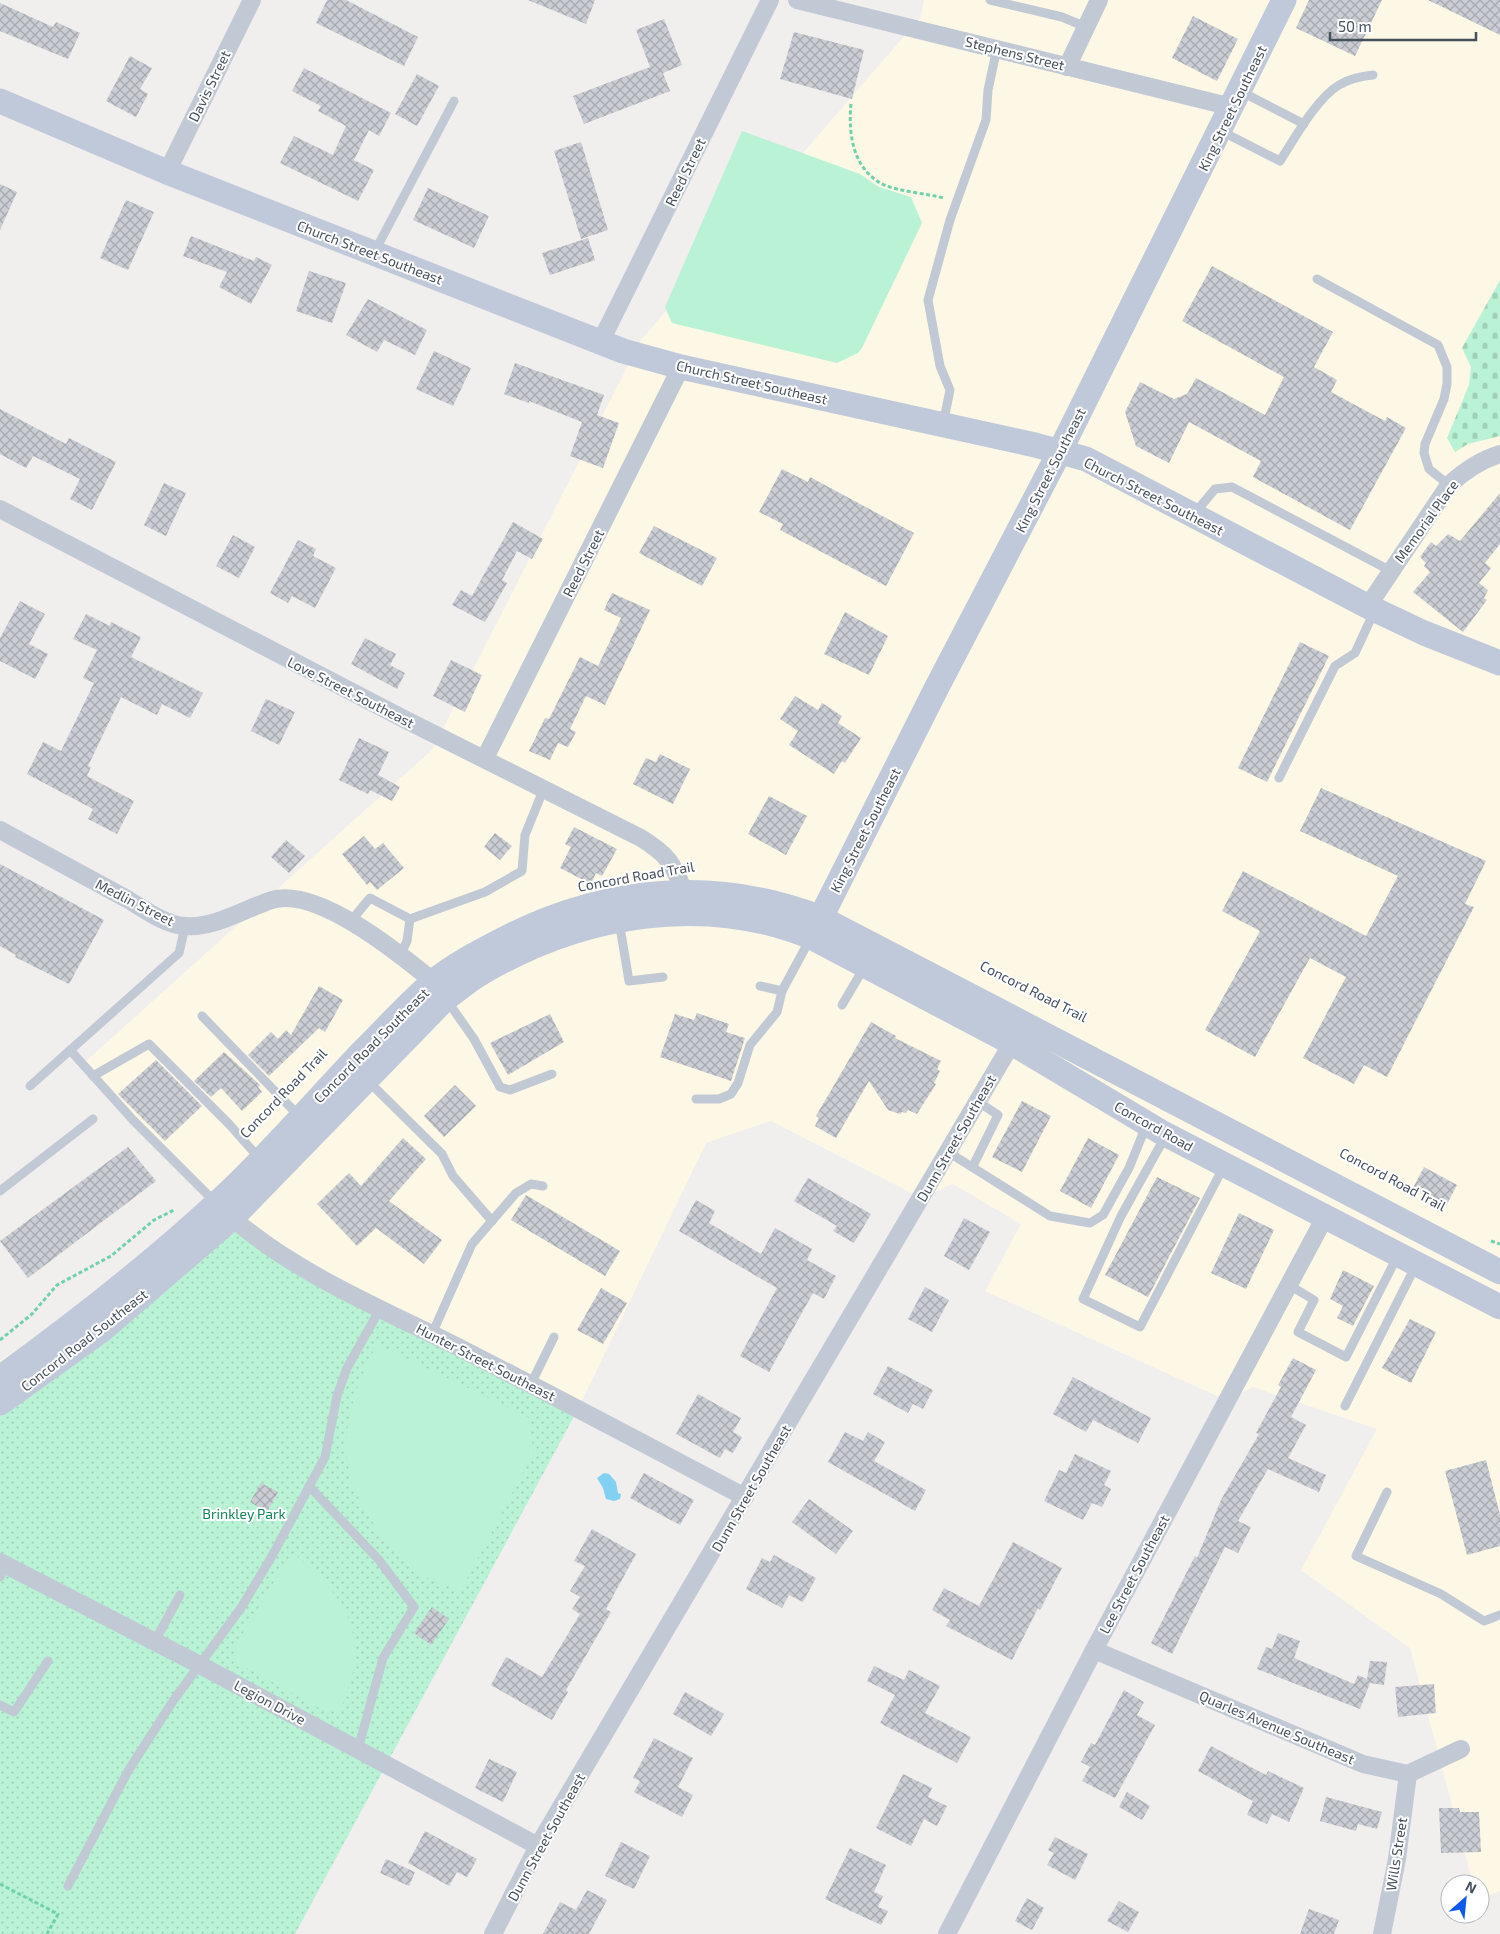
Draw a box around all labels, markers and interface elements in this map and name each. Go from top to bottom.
scale bar [1330,10,1476,42]
text: 50 m [1338,17,1372,35]
street label: Stephens Street [964,32,1066,74]
street label: King Street Southeast [1194,42,1270,174]
street label: Davis Street [184,48,234,124]
street label: Reed Street [661,135,709,209]
street label: Church Street Southeast [295,216,445,288]
street label: Church Street Southeast [675,356,829,408]
street label: King Street Southeast [1011,405,1089,535]
street label: Church Street Southeast [1081,453,1227,539]
street label: Memorial Place [1390,476,1462,566]
street label: Reed Street [559,526,607,600]
street label: Love Street Southeast [285,653,417,731]
street label: King Street Southeast [826,765,904,895]
street label: Concord Road Trail [576,857,696,895]
street label: Medlin Street [93,875,177,929]
street label: Concord Road Trail [977,957,1091,1026]
street label: Concord Road Southeast [310,984,432,1106]
street label: Concord Road Trail [236,1044,331,1141]
street label: Dunn Street Southeast [913,1072,999,1204]
street label: Concord Road [1112,1097,1196,1155]
street label: Concord Road Trail [1337,1144,1450,1215]
street label: Concord Road Southeast [17,1285,151,1395]
street label: Hunter Street Southeast [414,1320,558,1404]
street label: Dunn Street Southeast [708,1422,794,1554]
park label: Brinkley Park [202,1505,286,1522]
street label: Lee Street Southeast [1095,1512,1173,1636]
street label: Legion Drive [231,1676,309,1728]
street label: Quarles Avenue Southeast [1197,1687,1357,1767]
street label: Dunn Street Southeast [504,1770,588,1904]
street label: Wills Street [1382,1816,1410,1892]
north arrow [1440,1874,1490,1924]
text: N [1463,1877,1479,1897]

